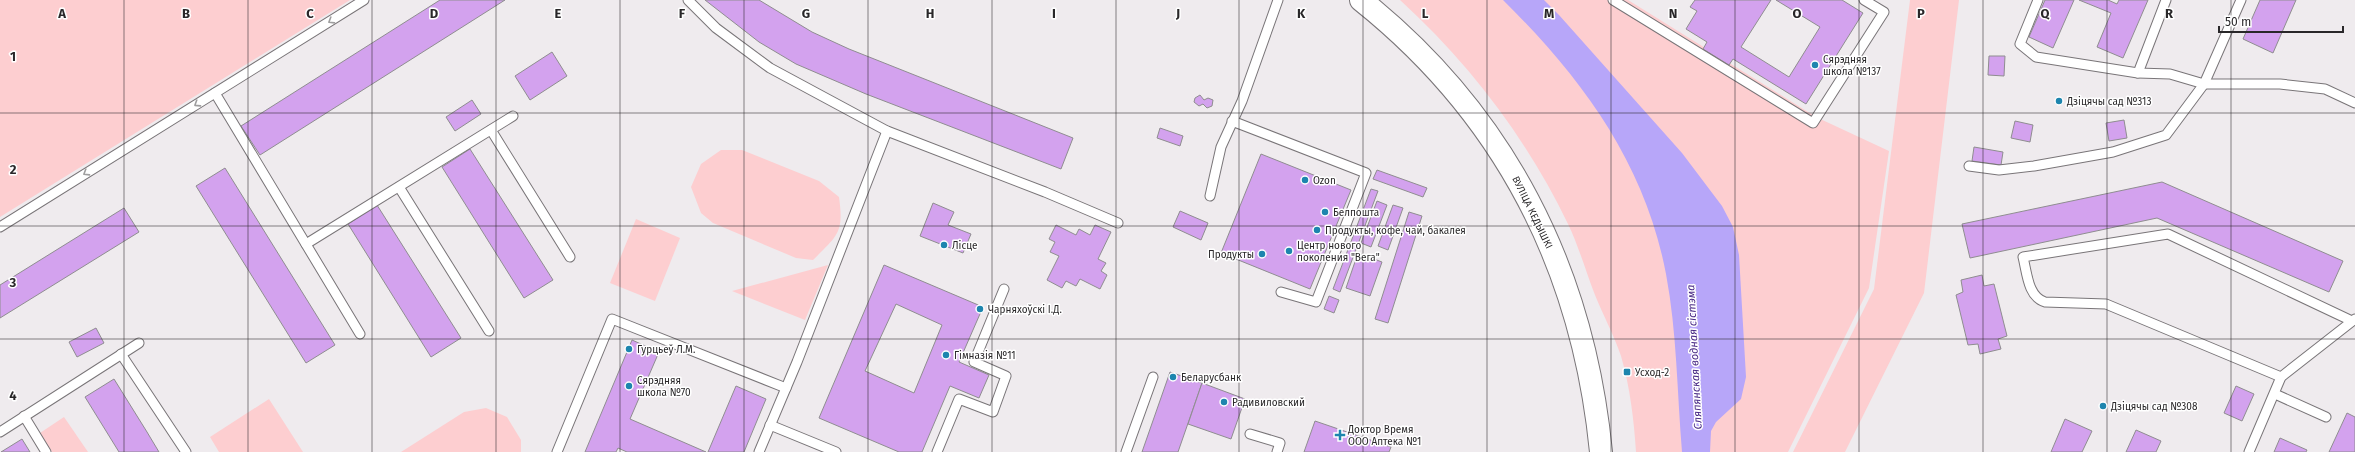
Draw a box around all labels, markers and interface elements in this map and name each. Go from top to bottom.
text: A [57,6,66,21]
text: B [182,6,190,21]
text: C [306,6,314,21]
text: D [430,6,439,21]
text: E [555,6,562,21]
text: F [679,6,686,21]
text: G [802,6,810,21]
text: H [926,6,934,21]
text: I [1052,6,1056,21]
text: J [1175,6,1180,21]
text: K [1297,6,1306,21]
text: L [1422,6,1429,21]
text: M [1544,6,1554,21]
text: N [1669,6,1677,21]
text: O [1793,6,1802,21]
text: P [1917,6,1925,21]
text: Q [2041,6,2051,21]
text: R [2165,6,2174,21]
scale bar [2219,8,2343,34]
text: 50 m [2225,15,2251,29]
one-way arrow [328,16,335,23]
text: 1 [10,49,16,64]
place label: Сярэдняя школа №137 [1823,54,1881,78]
marker: Сярэдняя школа №137 [1810,60,1820,70]
place label: Дзіцячы сад №313 [2066,95,2151,108]
marker: Дзіцячы сад №313 [2054,96,2064,106]
one-way arrow [194,99,201,107]
text: 2 [10,162,17,177]
one-way arrow [83,168,90,175]
street label: ВУЛІЦА КЕДЫШКІ [1509,174,1555,251]
marker: Ozon [1300,175,1310,185]
place label: Ozon [1313,175,1336,187]
marker: Белпошта [1320,207,1330,217]
place label: Белпошта [1333,207,1379,219]
marker: Продукты, кофе, чай, бакалея [1312,225,1322,235]
place label: Продукты, кофе, чай, бакалея [1325,225,1466,237]
place label: Лісце [952,239,977,252]
marker: Лісце [939,240,949,250]
place label: Центр нового поколения "Вега" [1297,240,1380,264]
marker: Центр нового поколения "Вега" [1284,246,1294,256]
place label: Продукты [1208,249,1254,261]
marker: Продукты [1257,249,1267,259]
text: 3 [9,275,17,290]
water label: Сляпянская водная сістэма [1684,284,1705,430]
place label: Чарняхоўскі І.Д. [988,303,1062,316]
marker: Чарняхоўскі І.Д. [975,304,985,314]
marker: Гурцьеў Л.М. [624,344,634,354]
place label: Гурцьеў Л.М. [637,344,695,356]
place label: Гімназія №11 [954,349,1016,362]
marker: Гімназія №11 [941,350,951,360]
marker: Усход-2 [1622,367,1632,377]
place label: Усход-2 [1635,367,1669,379]
marker: Беларусбанк [1168,372,1178,382]
place label: Беларусбанк [1181,372,1242,384]
place label: Сярэдняя школа №70 [637,375,691,399]
marker: Сярэдняя школа №70 [624,381,634,391]
text: 4 [9,388,17,403]
marker: Радивиловский [1219,397,1229,407]
place label: Радивиловский [1232,397,1305,409]
place label: Дзіцячы сад №308 [2110,400,2198,413]
marker: Дзіцячы сад №308 [2098,401,2108,411]
place label: Доктор Время ООО Аптека №1 [1347,424,1421,448]
marker: Доктор Время ООО Аптека №1 [1335,430,1345,440]

